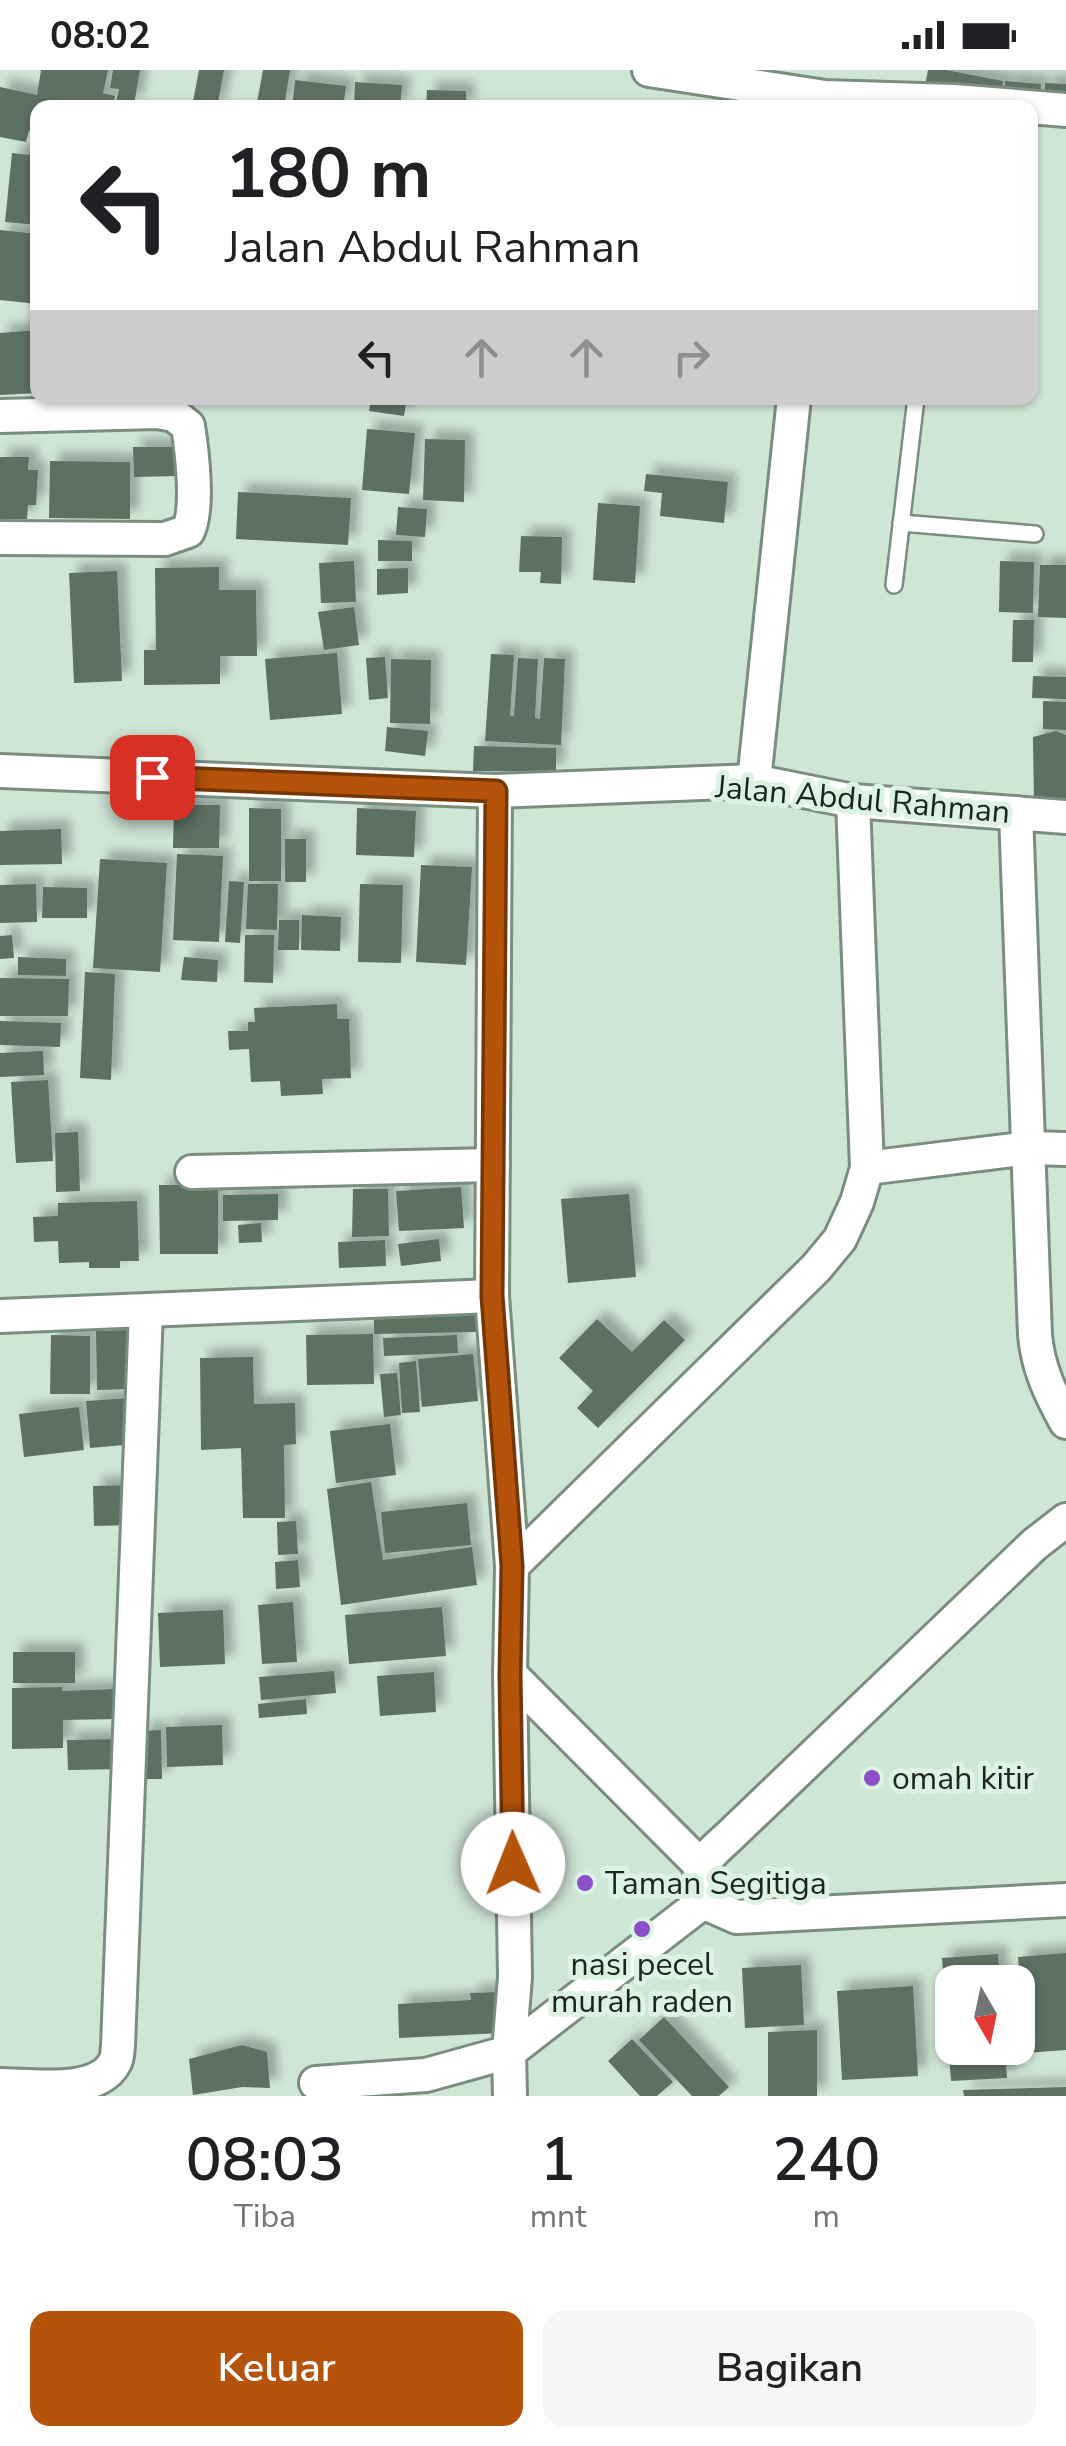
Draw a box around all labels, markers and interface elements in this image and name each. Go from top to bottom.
text: 08:02 [50,10,151,61]
text: 180 m [225,126,431,222]
icon: left [60,140,190,270]
text: Jalan Abdul Rahman [225,217,641,278]
icon: left [349,330,404,385]
icon: ahead [454,330,509,385]
icon: ahead [559,330,614,385]
icon: right [664,330,719,385]
pin [110,735,195,820]
icon: arrive [125,750,180,805]
street label: Jalan Abdul Rahman [713,765,1012,834]
place label: omah kitir [892,1757,1035,1800]
marker: omah kitir [861,1767,883,1789]
position arrow [461,1812,565,1916]
place label: Taman Segitiga [605,1862,827,1905]
marker: Taman Segitiga [574,1872,596,1894]
marker: nasi pecel murah raden [631,1918,653,1940]
place label: nasi pecel murah raden [551,1943,733,2023]
north arrow [935,1965,1035,2065]
map controls [935,1965,1035,2065]
text: 08:03 [186,2119,344,2201]
text: 1 [540,2119,576,2201]
text: 240 [772,2119,880,2201]
text: Tiba [234,2195,296,2238]
text: mnt [530,2195,586,2238]
text: m [813,2195,840,2238]
button: Keluar [30,2311,523,2426]
button: Bagikan [543,2311,1036,2426]

